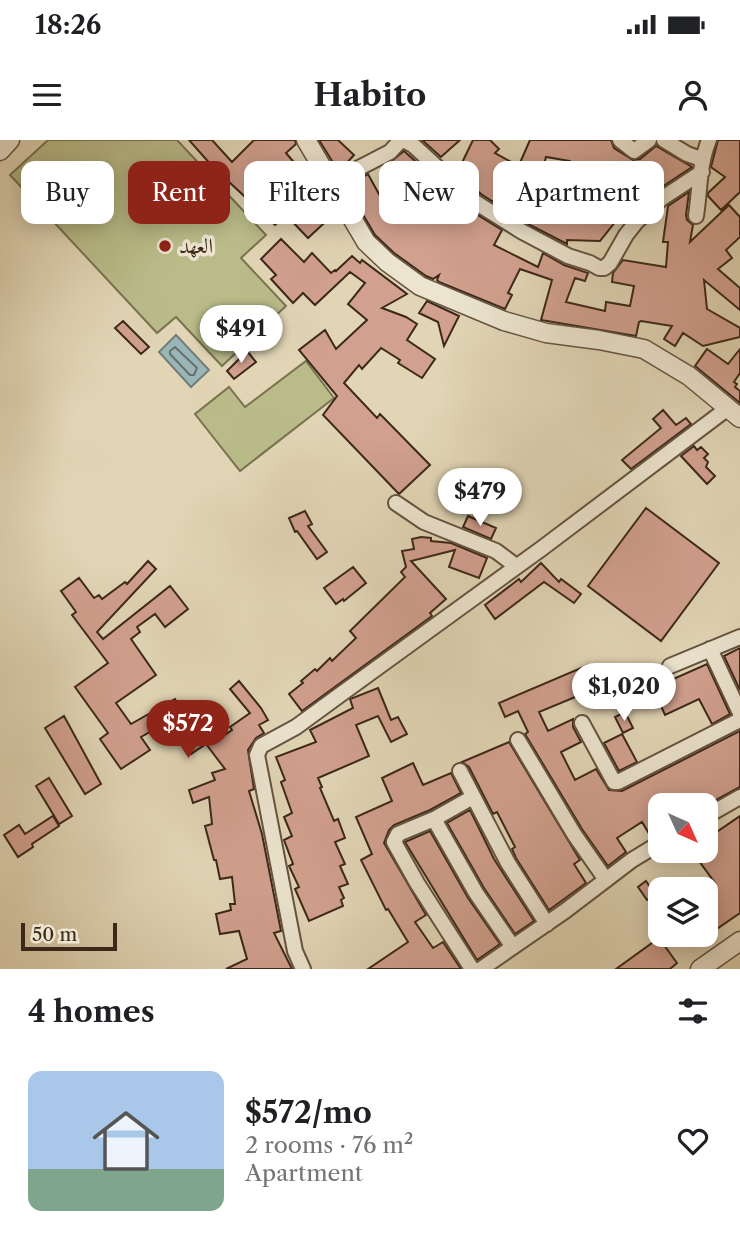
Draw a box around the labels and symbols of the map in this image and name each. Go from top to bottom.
place label: العهد [179,233,213,258]
marker: العهد [157,238,173,254]
pin: $491 [200,306,282,365]
pin: $479 [439,468,521,528]
pin: $1,020 [567,664,681,723]
pin: $572 [147,700,229,760]
north arrow [648,793,718,863]
scale bar [21,920,117,952]

